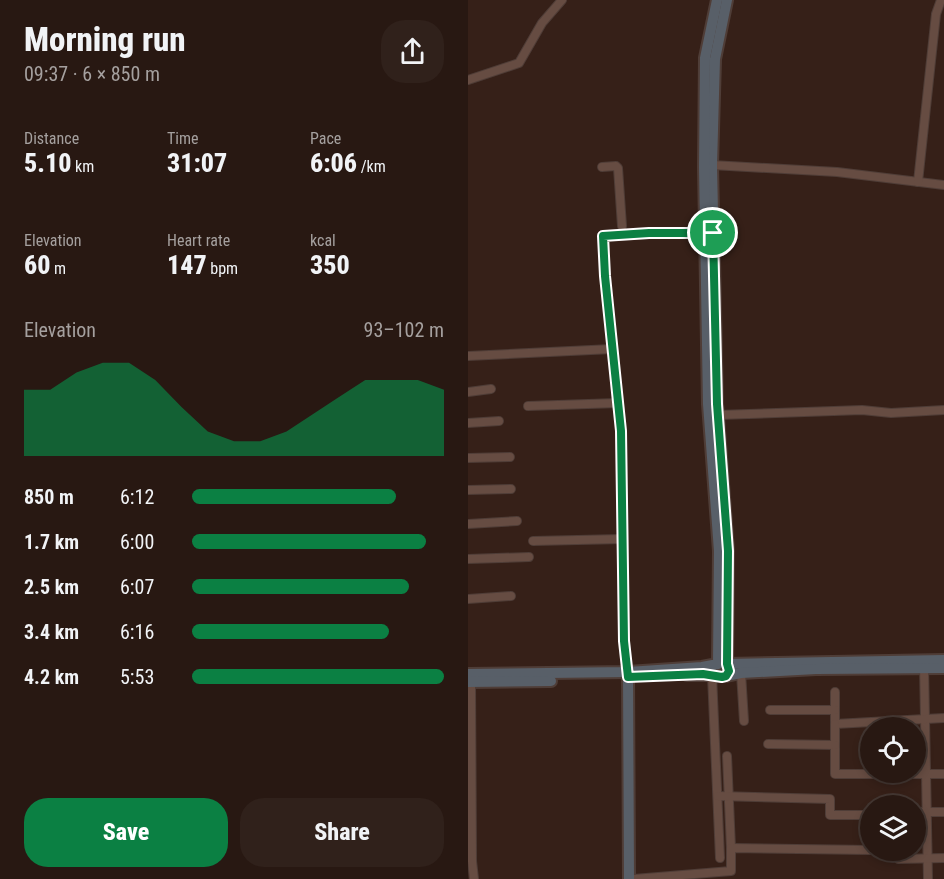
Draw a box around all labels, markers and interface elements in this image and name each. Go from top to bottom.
text: Morning run [24,20,186,59]
button: share [381,20,444,83]
text: 09:37 · 6 × 850 m [24,62,160,86]
text: Distance [24,129,79,148]
text: Time [167,129,199,148]
text: Pace [310,129,341,148]
text: 5.10 [24,148,71,178]
text: 31:07 [167,148,227,178]
text: 6:06 [310,148,357,178]
text: km [71,157,94,176]
text: /km [357,157,386,176]
pin [687,207,738,258]
icon: arrive [696,216,729,249]
text: Elevation [24,231,82,250]
text: Heart rate [167,231,230,250]
text: kcal [310,231,336,250]
text: 60 [24,250,50,280]
text: 147 [167,250,207,280]
text: 350 [310,250,350,280]
text: m [50,259,66,278]
text: bpm [207,259,238,278]
text: Elevation [24,318,96,342]
text: 93–102 m [364,318,444,342]
text: 850 m [24,485,74,509]
text: 6:12 [120,485,154,509]
text: 1.7 km [24,530,79,554]
text: 6:00 [120,530,154,554]
text: 2.5 km [24,575,79,599]
text: 6:07 [120,575,154,599]
text: 3.4 km [24,620,79,644]
text: 6:16 [120,620,154,644]
text: 4.2 km [24,665,79,689]
text: 5:53 [120,665,154,689]
map controls [860,717,926,861]
button: locate [860,717,926,783]
button: layers [860,795,926,861]
button: Save [24,798,228,867]
button: Share [240,798,444,867]

